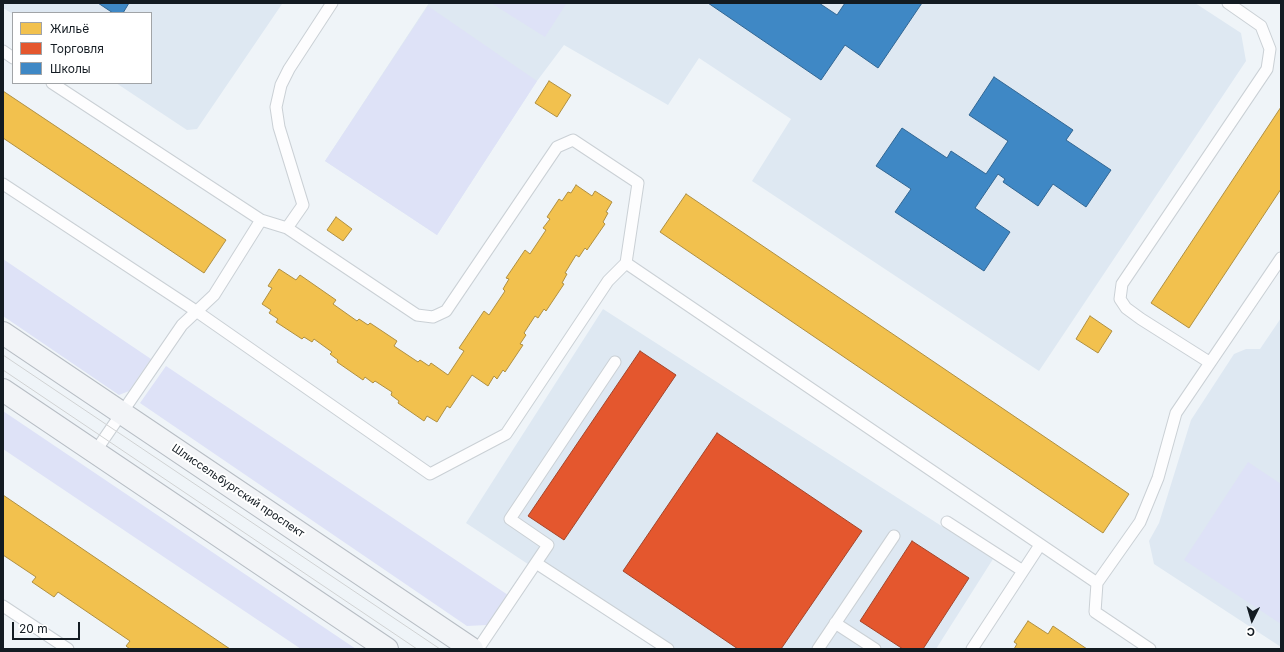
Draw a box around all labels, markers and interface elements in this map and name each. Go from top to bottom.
legend [12,12,152,84]
text: Жильё [50,21,89,36]
text: Торговля [50,41,104,56]
text: Школы [50,61,91,76]
street label: Шлиссельбургский проспект [169,442,307,540]
north arrow [1232,600,1272,640]
scale bar [14,614,82,640]
text: 20 m [19,621,48,636]
text: С [1246,625,1256,639]

